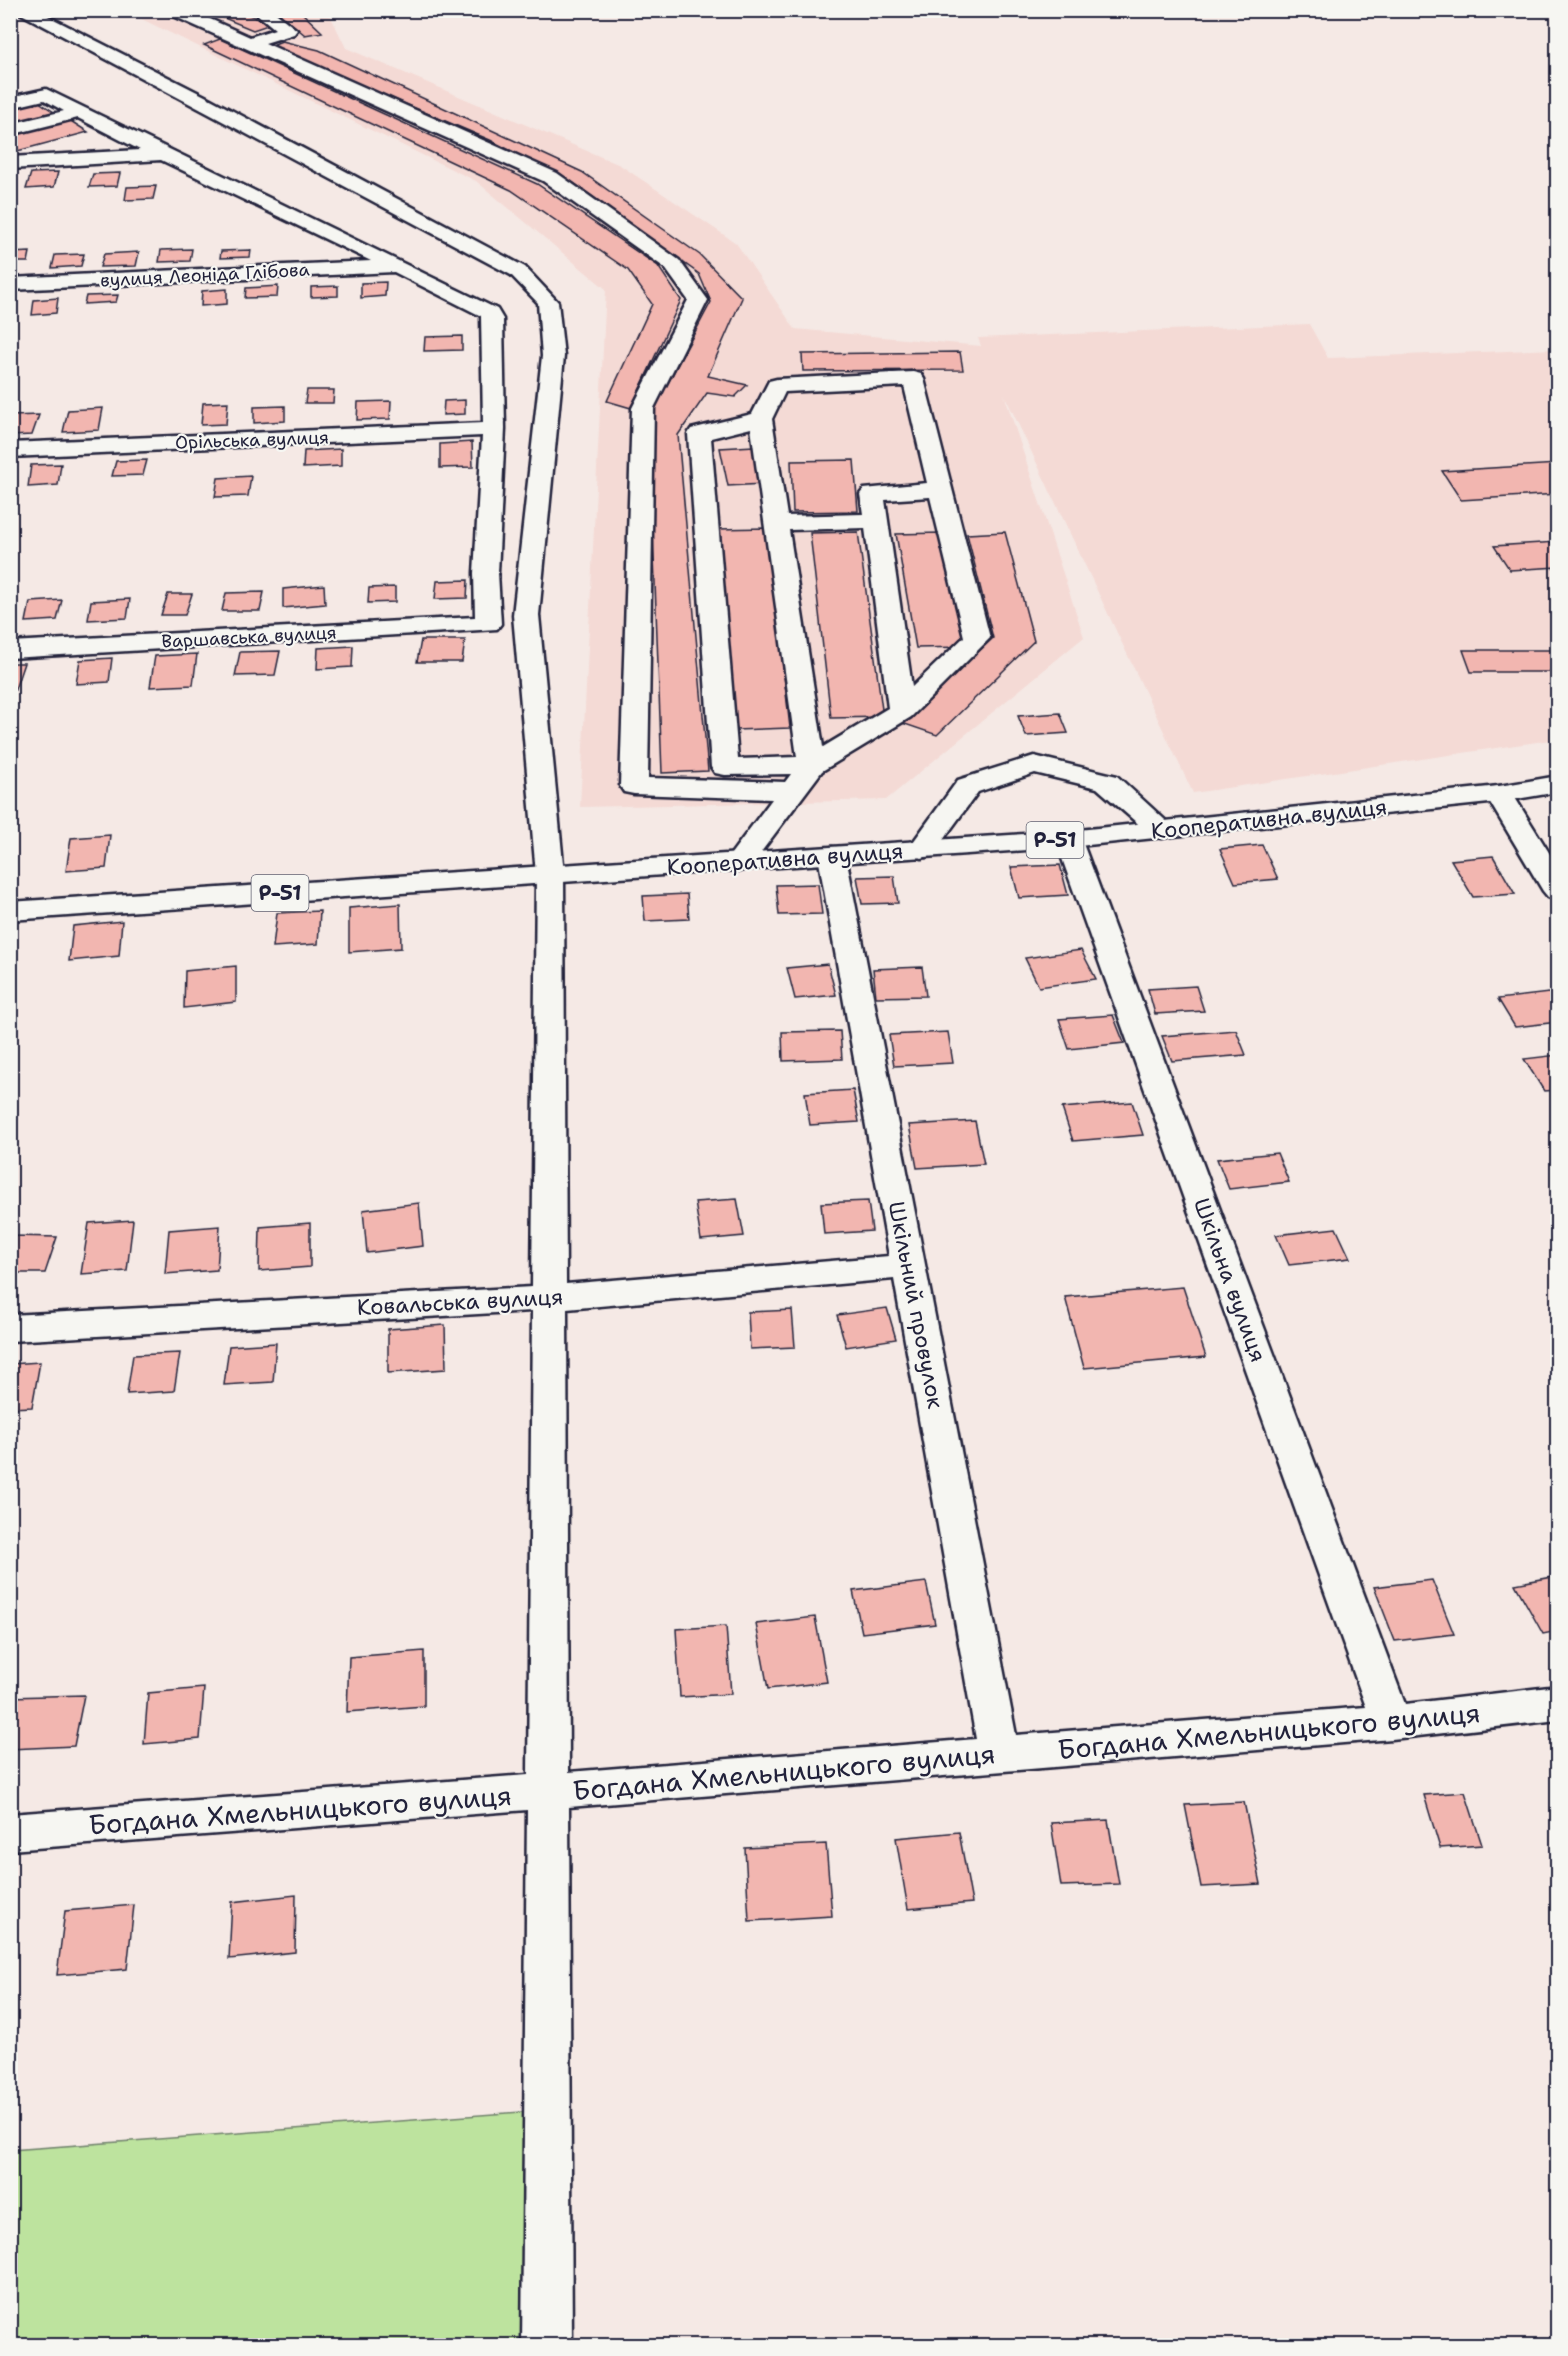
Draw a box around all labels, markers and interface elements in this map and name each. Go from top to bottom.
street label: вулиця Леоніда Глібова [100,258,310,292]
street label: Орільська вулиця [175,425,329,455]
street label: Варшавська вулиця [161,620,337,654]
street label: Кооперативна вулиця [1149,792,1389,846]
road number: Р-51 [1026,822,1084,858]
street label: Кооперативна вулиця [666,836,904,882]
road number: Р-51 [252,875,308,911]
street label: Шкільна вулиця [1187,1194,1273,1366]
street label: Шкільний провулок [882,1199,950,1411]
street label: Ковальська вулиця [356,1282,564,1322]
street label: Богдана Хмельницького вулиця [1056,1694,1482,1768]
street label: Богдана Хмельницького вулиця [571,1735,997,1809]
street label: Богдана Хмельницького вулиця [87,1777,513,1843]

